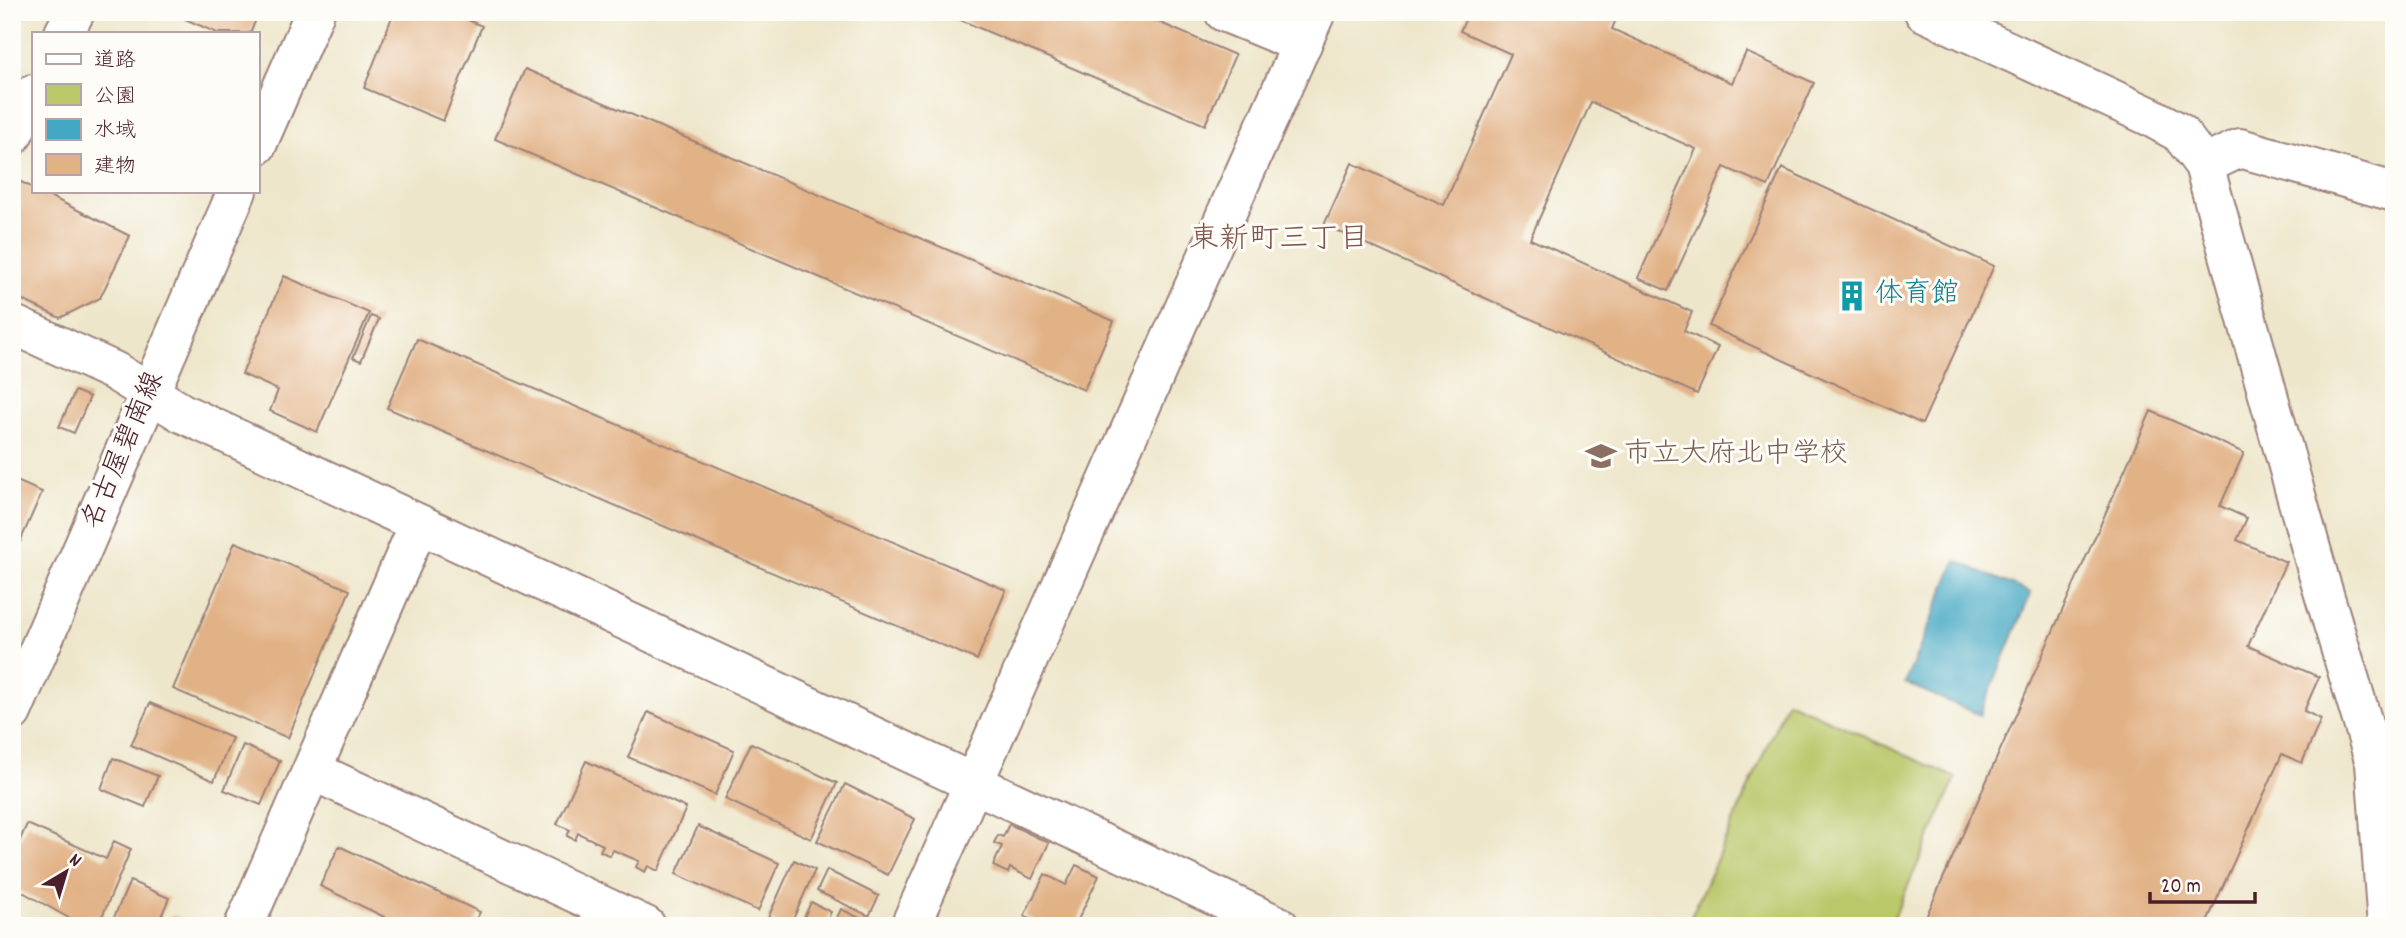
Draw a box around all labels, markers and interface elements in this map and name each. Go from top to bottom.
legend [32,32,259,192]
text: 道路 [94,47,136,77]
text: 公園 [94,83,136,113]
text: 水域 [94,117,136,147]
text: 建物 [94,153,136,183]
district label: 東新町三丁目 [1189,220,1369,263]
place label: 体育館 [1875,276,1959,316]
building icon: 体育館 [1835,279,1869,313]
street label: 名古屋碧南線 [74,366,176,536]
place label: 市立大府北中学校 [1624,436,1848,476]
school or university icon: 市立大府北中学校 [1584,439,1618,473]
north arrow [32,836,102,906]
text: N [62,848,86,875]
scale bar [2150,861,2256,905]
text: 20 m [2161,873,2201,903]

